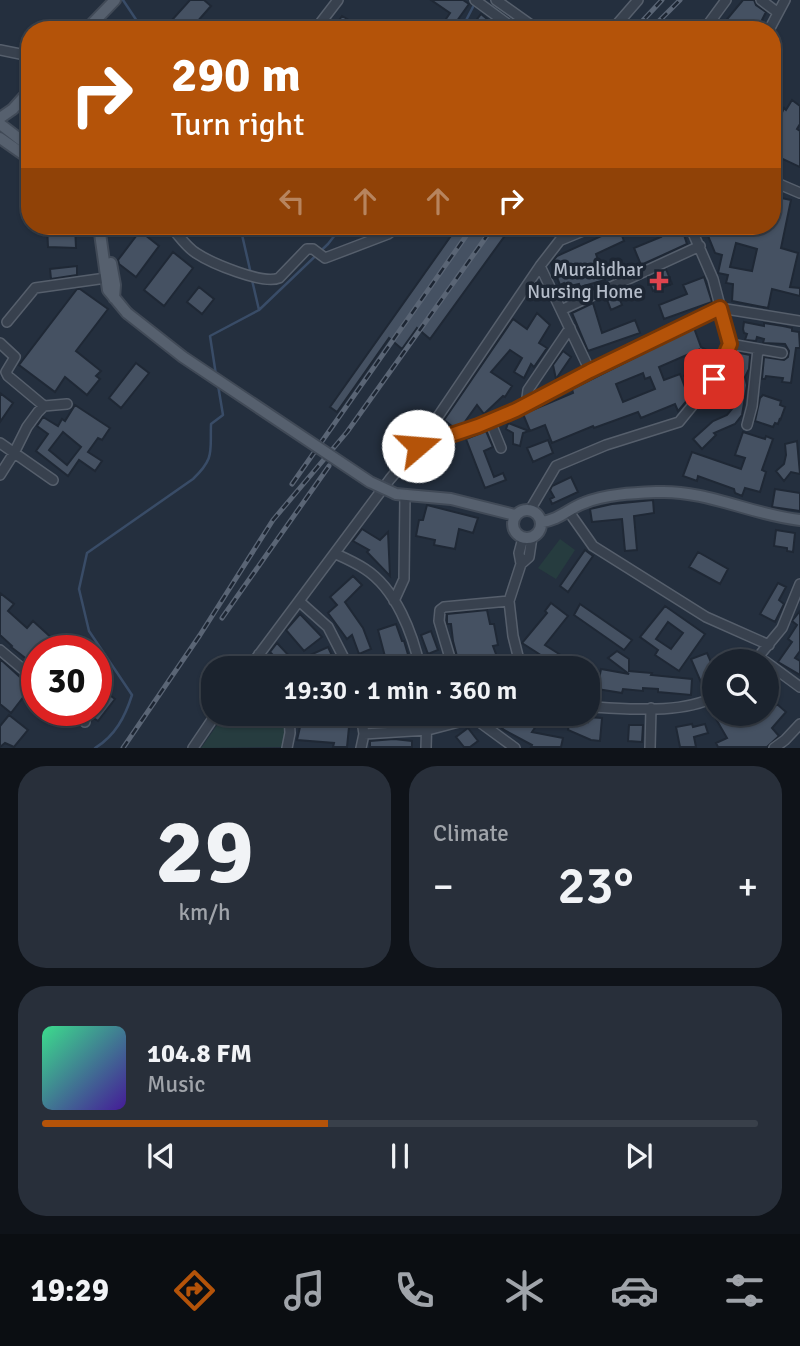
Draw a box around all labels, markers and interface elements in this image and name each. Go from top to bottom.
text: 290 m [171,45,301,105]
icon: right [56,49,147,140]
text: Turn right [171,105,304,144]
icon: left [273,182,311,220]
icon: ahead [346,182,384,220]
icon: ahead [419,182,457,220]
icon: right [492,182,530,220]
place label: Muralidhar Nursing Home [527,258,643,304]
marker: Muralidhar Nursing Home [649,271,669,291]
pin [684,349,744,409]
icon: arrive [695,360,733,398]
position arrow [381,409,455,483]
speed limit sign: 30 [21,635,112,726]
map controls [702,649,779,726]
button: search [702,649,779,726]
text: 19:30 · 1 min · 360 m [284,675,517,707]
text: 29 [155,796,254,909]
text: Climate [433,819,509,848]
text: 23° [557,854,634,918]
text: − [433,863,454,910]
text: + [737,863,758,910]
text: km/h [178,898,231,927]
text: 104.8 FM [147,1038,252,1070]
text: Music [147,1070,205,1099]
icon: previous [142,1137,180,1175]
icon: pause [381,1137,419,1175]
icon: next [620,1137,658,1175]
icon: directions [170,1266,219,1315]
icon: music [280,1266,329,1315]
icon: phone [390,1266,439,1315]
icon: climate [500,1266,549,1315]
icon: car [610,1266,659,1315]
icon: filters [720,1266,769,1315]
text: 19:29 [31,1271,109,1310]

